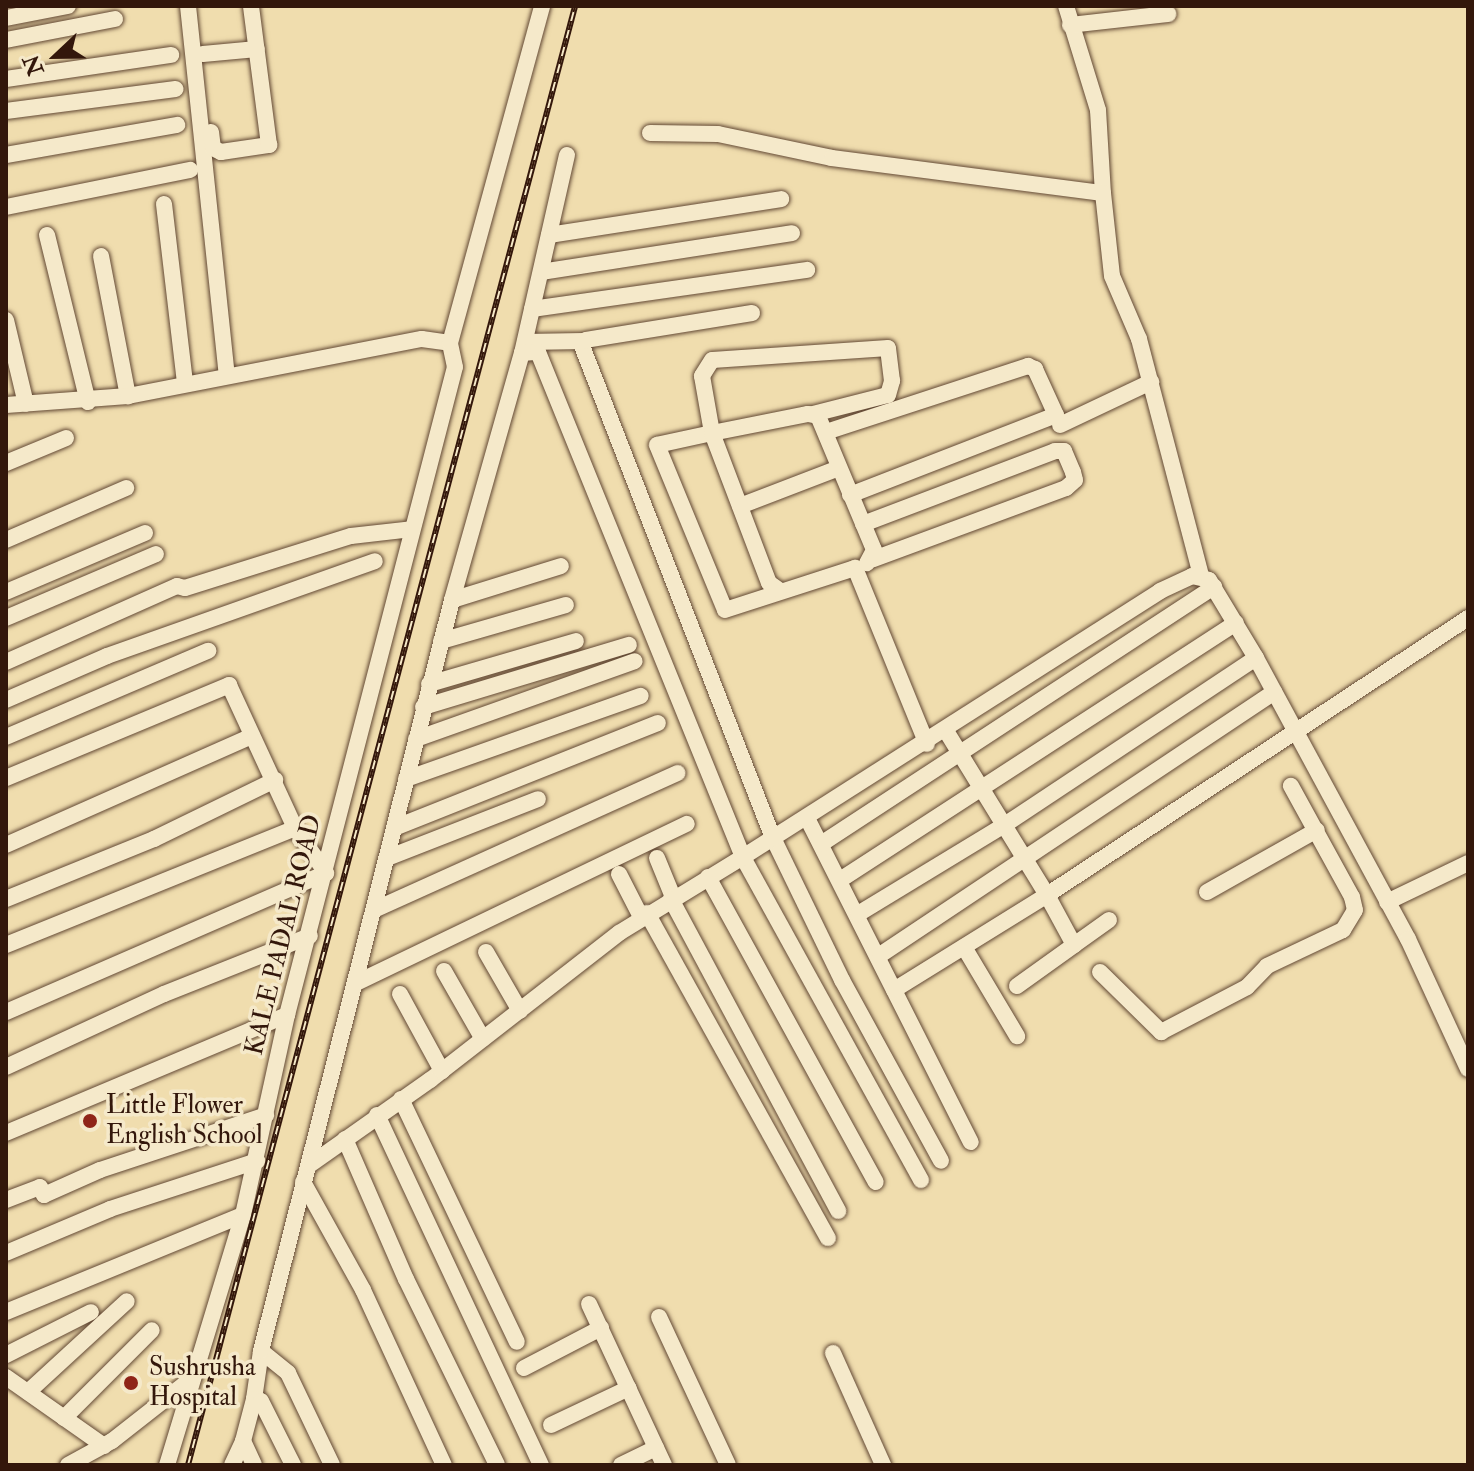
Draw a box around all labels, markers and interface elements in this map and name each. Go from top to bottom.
north arrow [16,16,96,96]
text: N [17,51,50,79]
street label: KALE PADAL ROAD [239,811,329,1059]
place label: Little Flower English School [106,1090,263,1152]
marker: Little Flower English School [81,1112,99,1130]
place label: Sushrusha Hospital [149,1352,256,1414]
marker: Sushrusha Hospital [120,1372,142,1394]

